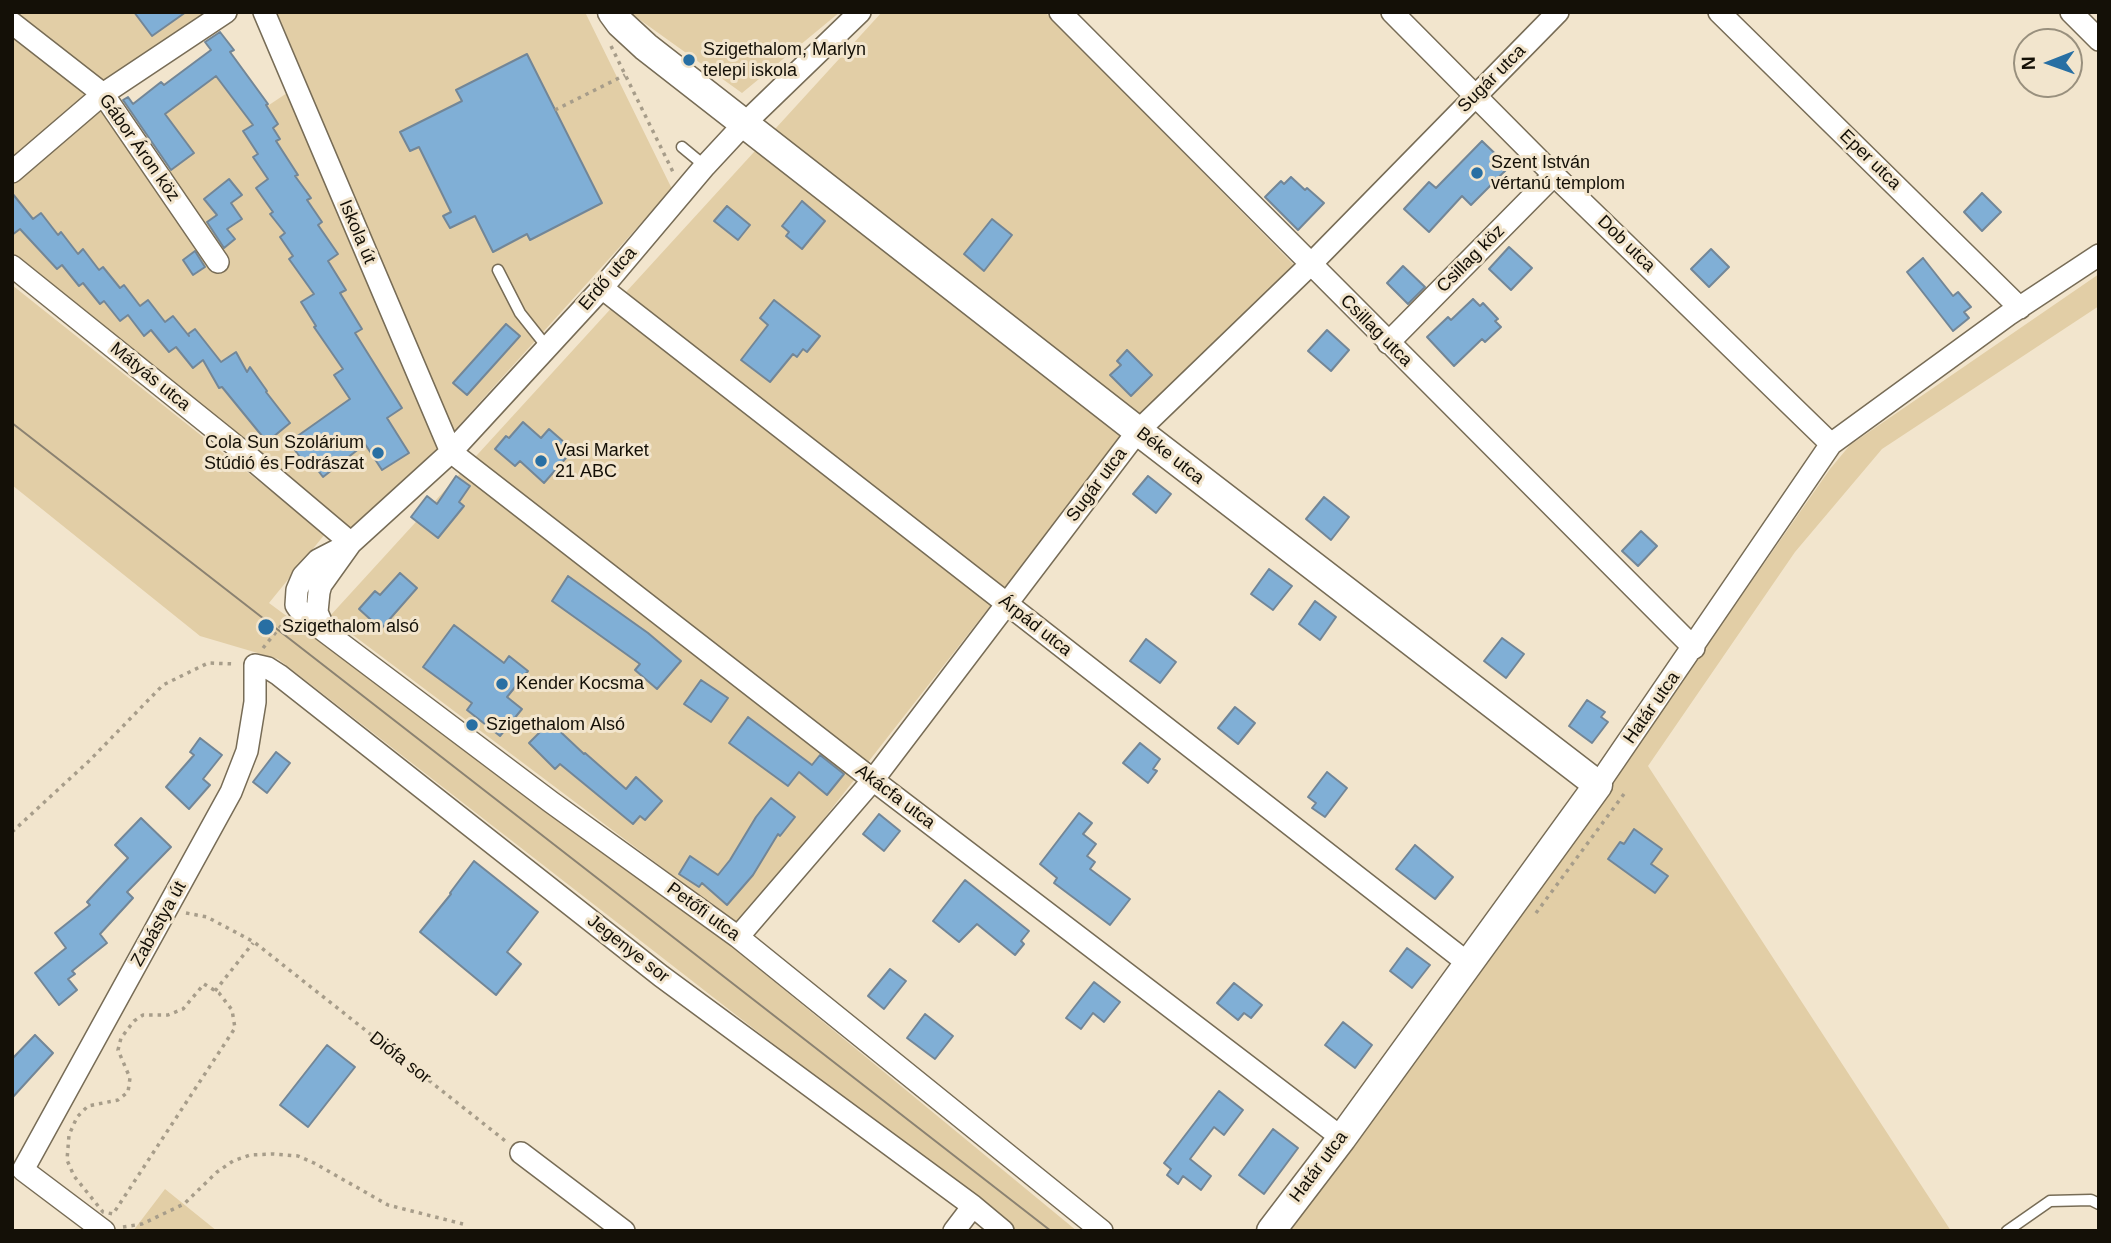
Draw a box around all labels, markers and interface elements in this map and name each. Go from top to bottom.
north arrow [2013,28,2083,98]
place label: Szigethalom, Marlyn telepi iskola [703,39,866,82]
street label: Sugár utca [1454,41,1530,117]
marker: Szigethalom, Marlyn telepi iskola [681,52,697,68]
text: N [2018,56,2039,70]
street label: Gábor Áron köz [94,90,184,206]
street label: Eper utca [1835,125,1905,195]
place label: Szent István vértanú templom [1491,152,1625,194]
marker: Szent István vértanú templom [1469,165,1485,181]
street label: Iskola út [334,197,380,267]
street label: Dob utca [1593,211,1659,277]
street label: Csillag köz [1433,221,1509,297]
street label: Erdő utca [575,243,641,315]
street label: Csillag utca [1335,290,1417,372]
street label: Mátyás utca [105,338,195,416]
street label: Béke utca [1132,423,1208,489]
place label: Cola Sun Szolárium Stúdió és Fodrászat [204,432,364,474]
place label: Vasi Market 21 ABC [555,440,649,482]
street label: Sugár utca [1062,444,1132,526]
marker: Cola Sun Szolárium Stúdió és Fodrászat [370,445,386,461]
marker: Vasi Market 21 ABC [533,453,549,469]
street label: Árpád utca [994,591,1076,661]
place label: Szigethalom alsó [282,616,419,638]
marker: Szigethalom alsó [256,617,276,637]
street label: Határ utca [1619,668,1685,748]
place label: Kender Kocsma [516,673,644,695]
marker: Kender Kocsma [494,676,510,692]
place label: Szigethalom Alsó [486,714,625,736]
marker: Szigethalom Alsó [464,717,480,733]
street label: Akácfa utca [851,760,939,834]
street label: Zabástya út [127,878,191,970]
street label: Petőfi utca [662,878,744,946]
street label: Jegenye sor [583,910,673,988]
street label: Diófa sor [365,1027,435,1089]
street label: Határ utca [1285,1127,1353,1207]

